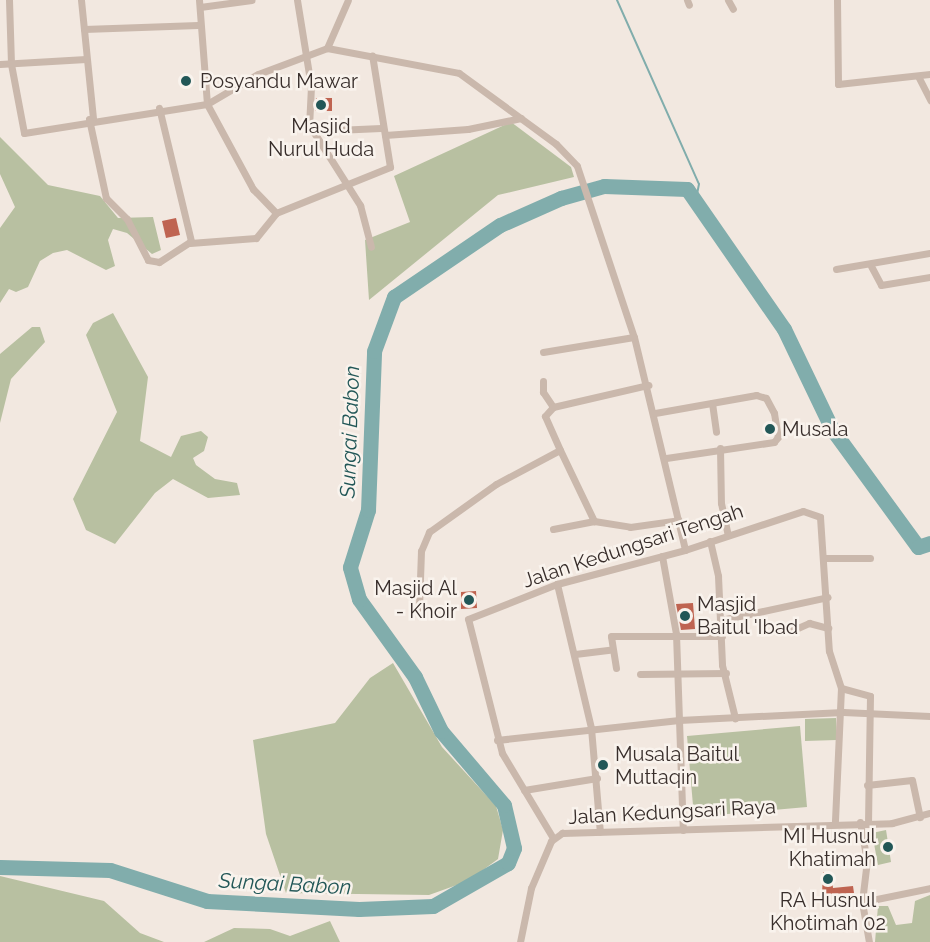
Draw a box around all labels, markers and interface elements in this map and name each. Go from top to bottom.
place label: Posyandu Mawar [200,69,358,93]
marker: Posyandu Mawar [177,72,195,90]
marker: Masjid Nurul Huda [314,98,328,112]
place label: Masjid Nurul Huda [268,114,374,161]
water label: Sungai Babon [335,365,365,499]
place label: Musala [782,417,848,441]
marker: Musala [763,422,777,436]
street label: Jalan Kedungsari Tengah [519,499,747,593]
place label: Masjid Al - Khoir [374,576,457,623]
place label: Masjid Baitul 'Ibad [697,592,799,639]
marker: Masjid Al - Khoir [462,593,476,607]
marker: Masjid Baitul 'Ibad [678,609,692,623]
place label: Musala Baitul Muttaqin [615,742,739,789]
marker: Musala Baitul Muttaqin [596,758,610,772]
street label: Jalan Kedungsari Raya [568,795,776,829]
place label: MI Husnul Khatimah [783,824,876,871]
marker: MI Husnul Khatimah [881,840,895,854]
water label: Sungai Babon [218,868,352,900]
marker: RA Husnul Khotimah 02 [821,872,835,886]
place label: RA Husnul Khotimah 02 [770,888,886,935]

